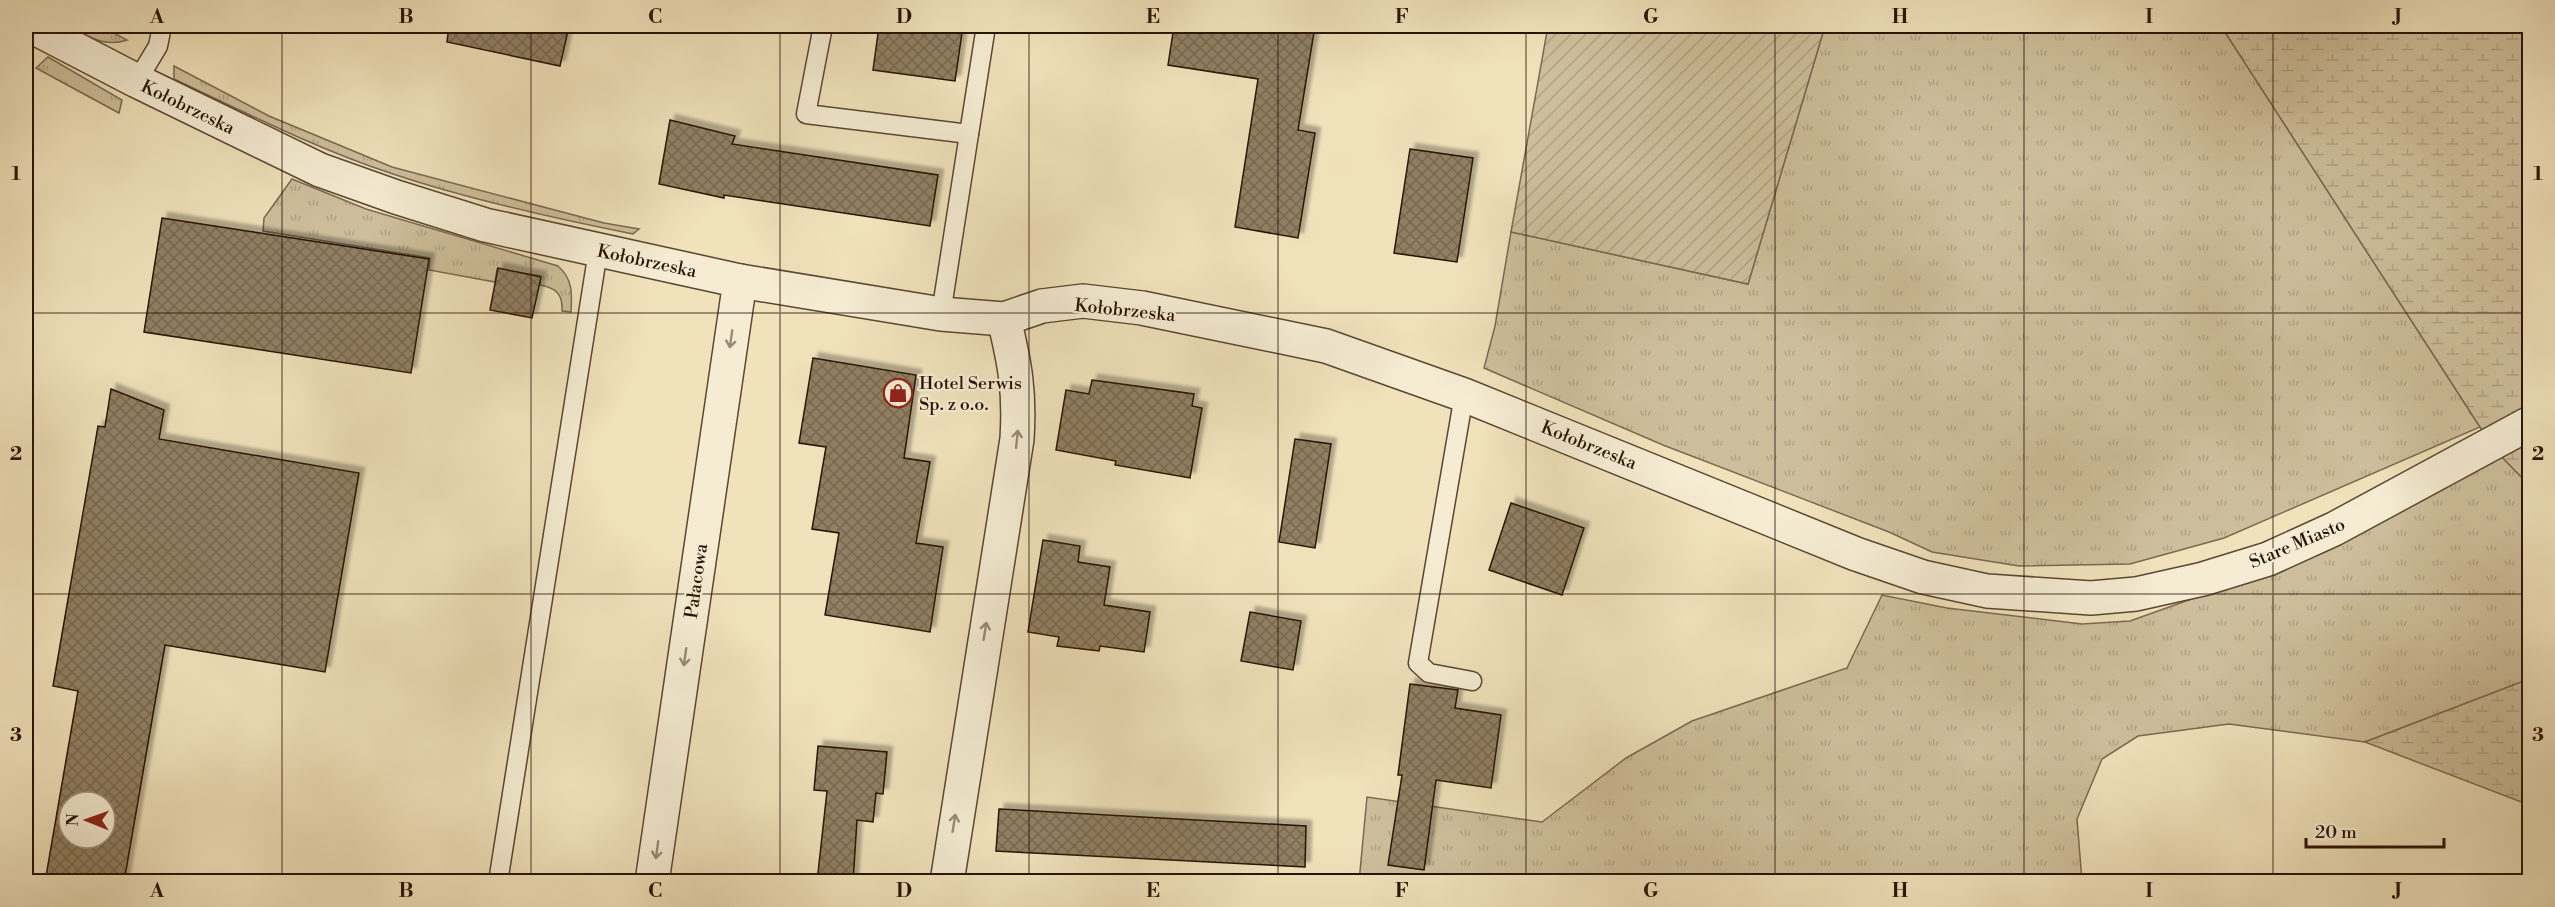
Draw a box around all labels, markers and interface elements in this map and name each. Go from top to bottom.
text: A [149,5,165,30]
text: B [398,5,414,30]
text: C [648,5,662,30]
text: D [896,5,912,30]
text: E [1146,5,1160,30]
text: F [1395,5,1409,30]
text: G [1643,5,1659,30]
text: H [1892,5,1909,30]
text: I [2145,5,2153,30]
text: J [2391,5,2402,30]
street label: Kołobrzeska [137,75,239,140]
text: 1 [11,162,21,187]
text: 1 [2533,162,2543,187]
street label: Kołobrzeska [595,240,700,283]
street label: Kołobrzeska [1073,294,1177,327]
one-way arrow [726,329,737,349]
place label: Hotel Serwis Sp. z o.o. [919,372,1022,416]
shop icon: Hotel Serwis Sp. z o.o. [882,377,914,409]
street label: Kołobrzeska [1538,416,1641,475]
one-way arrow [1012,429,1023,449]
text: 2 [10,442,22,467]
text: 2 [2532,442,2544,467]
street label: Stare Miasto [2246,513,2349,574]
street label: Pałacowa [680,541,713,620]
one-way arrow [980,622,991,641]
one-way arrow [679,646,690,666]
text: 3 [10,723,22,748]
text: 3 [2532,723,2544,748]
north arrow [57,790,117,850]
scale bar [2306,811,2444,849]
text: N [63,813,83,826]
one-way arrow [948,814,959,834]
text: 20 m [2315,821,2357,844]
one-way arrow [651,839,662,859]
text: A [149,879,165,904]
text: B [398,879,414,904]
text: C [648,879,662,904]
text: D [896,879,912,904]
text: E [1146,879,1160,904]
text: F [1395,879,1409,904]
text: G [1643,879,1659,904]
text: H [1892,879,1909,904]
text: I [2145,879,2153,904]
text: J [2391,879,2402,904]

